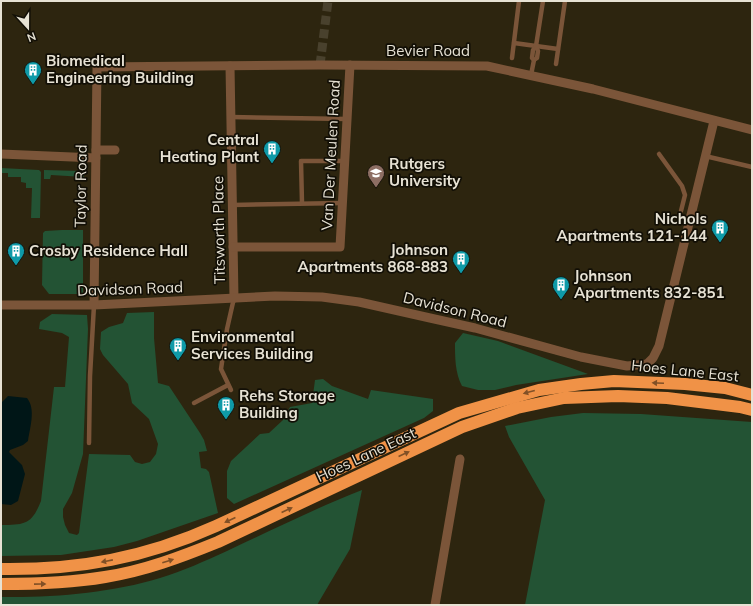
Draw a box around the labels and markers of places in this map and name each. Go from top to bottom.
place label: Biomedical Engineering Building [46,51,194,87]
building icon: Biomedical Engineering Building [23,60,43,85]
place label: Central Heating Plant [160,130,259,166]
building icon: Central Heating Plant [262,139,282,164]
place label: Rutgers University [389,154,461,190]
school or university icon: Rutgers University [366,163,386,188]
place label: Nichols Apartments 121-144 [557,209,707,245]
building icon: Nichols Apartments 121-144 [710,218,730,243]
place label: Johnson Apartments 868-883 [298,240,448,276]
building icon: Crosby Residence Hall [6,241,26,266]
place label: Crosby Residence Hall [29,241,188,260]
building icon: Johnson Apartments 868-883 [451,249,471,274]
place label: Johnson Apartments 832-851 [574,266,724,302]
building icon: Johnson Apartments 832-851 [551,275,571,300]
place label: Environmental Services Building [191,327,313,363]
building icon: Environmental Services Building [168,336,188,361]
place label: Rehs Storage Building [239,386,335,422]
building icon: Rehs Storage Building [216,395,236,420]

